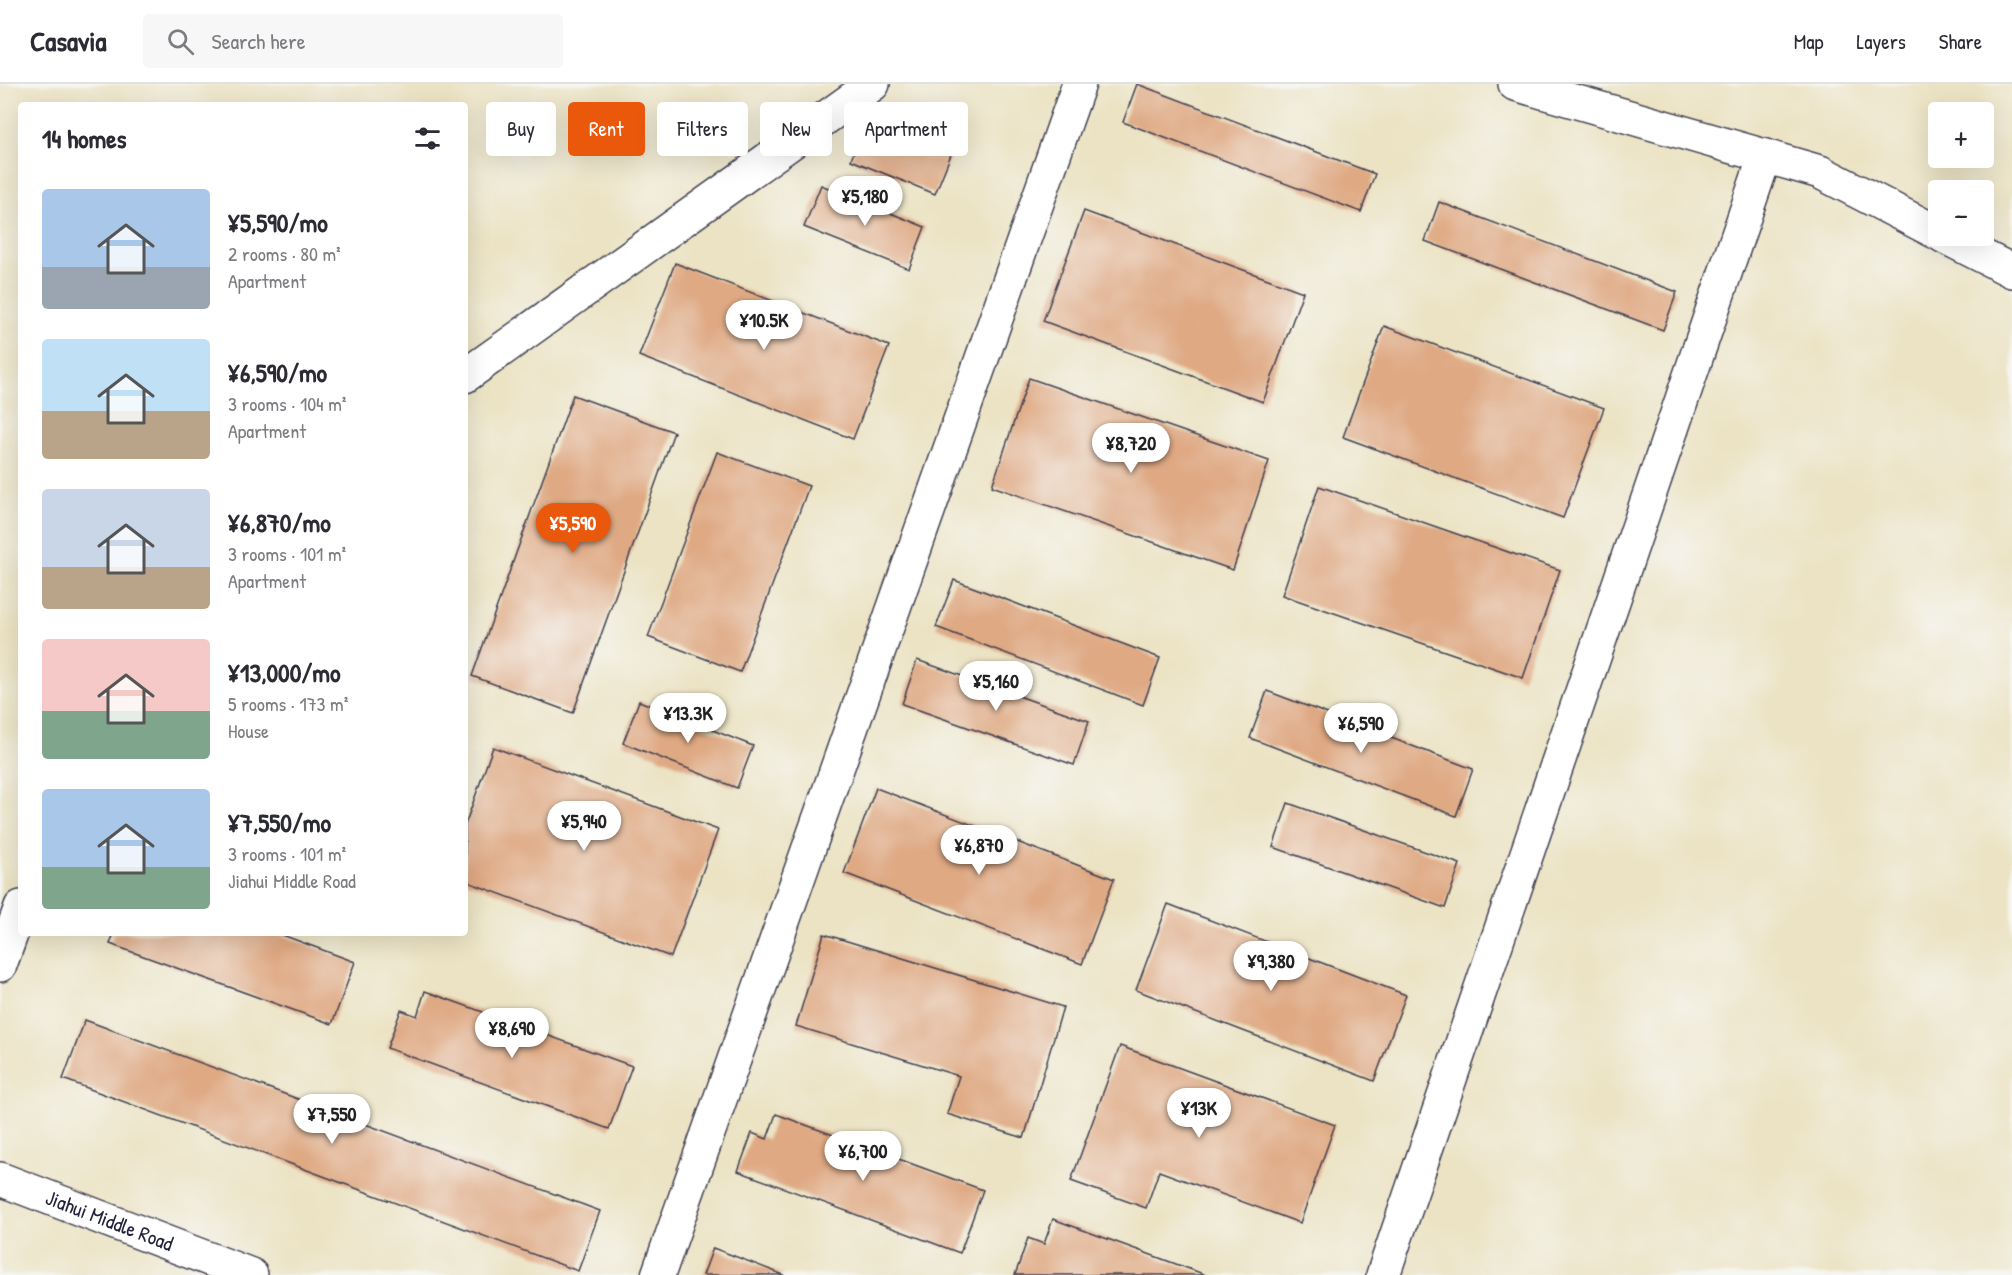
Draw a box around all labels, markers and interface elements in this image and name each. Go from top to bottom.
search box [143,14,563,68]
text: Casavia [30,22,107,60]
icon: search [164,25,197,58]
text: Search here [212,26,306,56]
text: Map [1794,27,1823,56]
text: Layers [1856,27,1906,56]
text: Share [1939,27,1982,56]
chip: Buy [486,102,556,156]
chip: Rent [568,102,645,156]
chip: Filters [657,102,748,156]
chip: New [760,102,832,156]
chip: Apartment [844,102,968,156]
map controls [1928,102,1994,246]
button: + [1928,102,1994,168]
text: 14 homes [42,121,127,156]
icon: filters [411,122,444,155]
pin: ¥5,180 [816,176,914,227]
button: − [1928,180,1994,246]
text: ¥5,180 [842,182,888,209]
text: ¥5,590/mo [228,205,328,240]
icon: home [90,213,162,285]
text: 2 rooms · 80 m² [228,240,341,267]
text: Apartment [228,267,306,294]
pin: ¥10.5K [715,300,813,351]
text: ¥10.5K [740,306,788,333]
text: ¥6,590/mo [228,355,327,390]
icon: home [90,363,162,435]
text: 3 rooms · 104 m² [228,390,346,417]
text: Apartment [228,417,306,444]
pin: ¥8,720 [1082,423,1180,474]
text: ¥8,720 [1106,429,1156,456]
pin: ¥5,590 [524,503,622,554]
text: ¥6,870/mo [228,505,331,540]
text: ¥5,590 [550,509,596,536]
icon: home [90,513,162,585]
text: 3 rooms · 101 m² [228,540,346,567]
text: Apartment [228,567,306,594]
text: ¥13,000/mo [228,655,341,690]
pin: ¥5,160 [947,661,1045,712]
icon: home [90,663,162,735]
text: ¥5,160 [973,667,1019,694]
text: 5 rooms · 173 m² [228,690,348,717]
pin: ¥13.3K [639,693,737,744]
text: ¥13.3K [663,699,713,726]
pin: ¥6,590 [1312,703,1410,754]
text: ¥6,590 [1338,709,1384,736]
text: House [228,717,269,744]
pin: ¥5,940 [535,801,633,852]
text: ¥7,550/mo [228,805,331,840]
text: ¥5,940 [561,807,607,834]
icon: home [90,813,162,885]
pin: ¥6,870 [930,825,1028,876]
text: ¥6,870 [955,831,1003,858]
text: 3 rooms · 101 m² [228,840,346,867]
text: Jiahui Middle Road [228,867,356,894]
pin: ¥9,380 [1222,941,1320,992]
text: ¥9,380 [1247,947,1295,974]
pin: ¥8,690 [463,1008,561,1059]
text: ¥8,690 [489,1014,535,1041]
pin: ¥13K [1163,1088,1235,1139]
pin: ¥7,550 [283,1094,381,1145]
text: ¥13K [1181,1094,1217,1121]
text: ¥7,550 [307,1100,357,1127]
pin: ¥6,700 [814,1131,912,1182]
text: ¥6,700 [838,1137,888,1164]
street label: Jiahui Middle Road [42,1183,177,1258]

